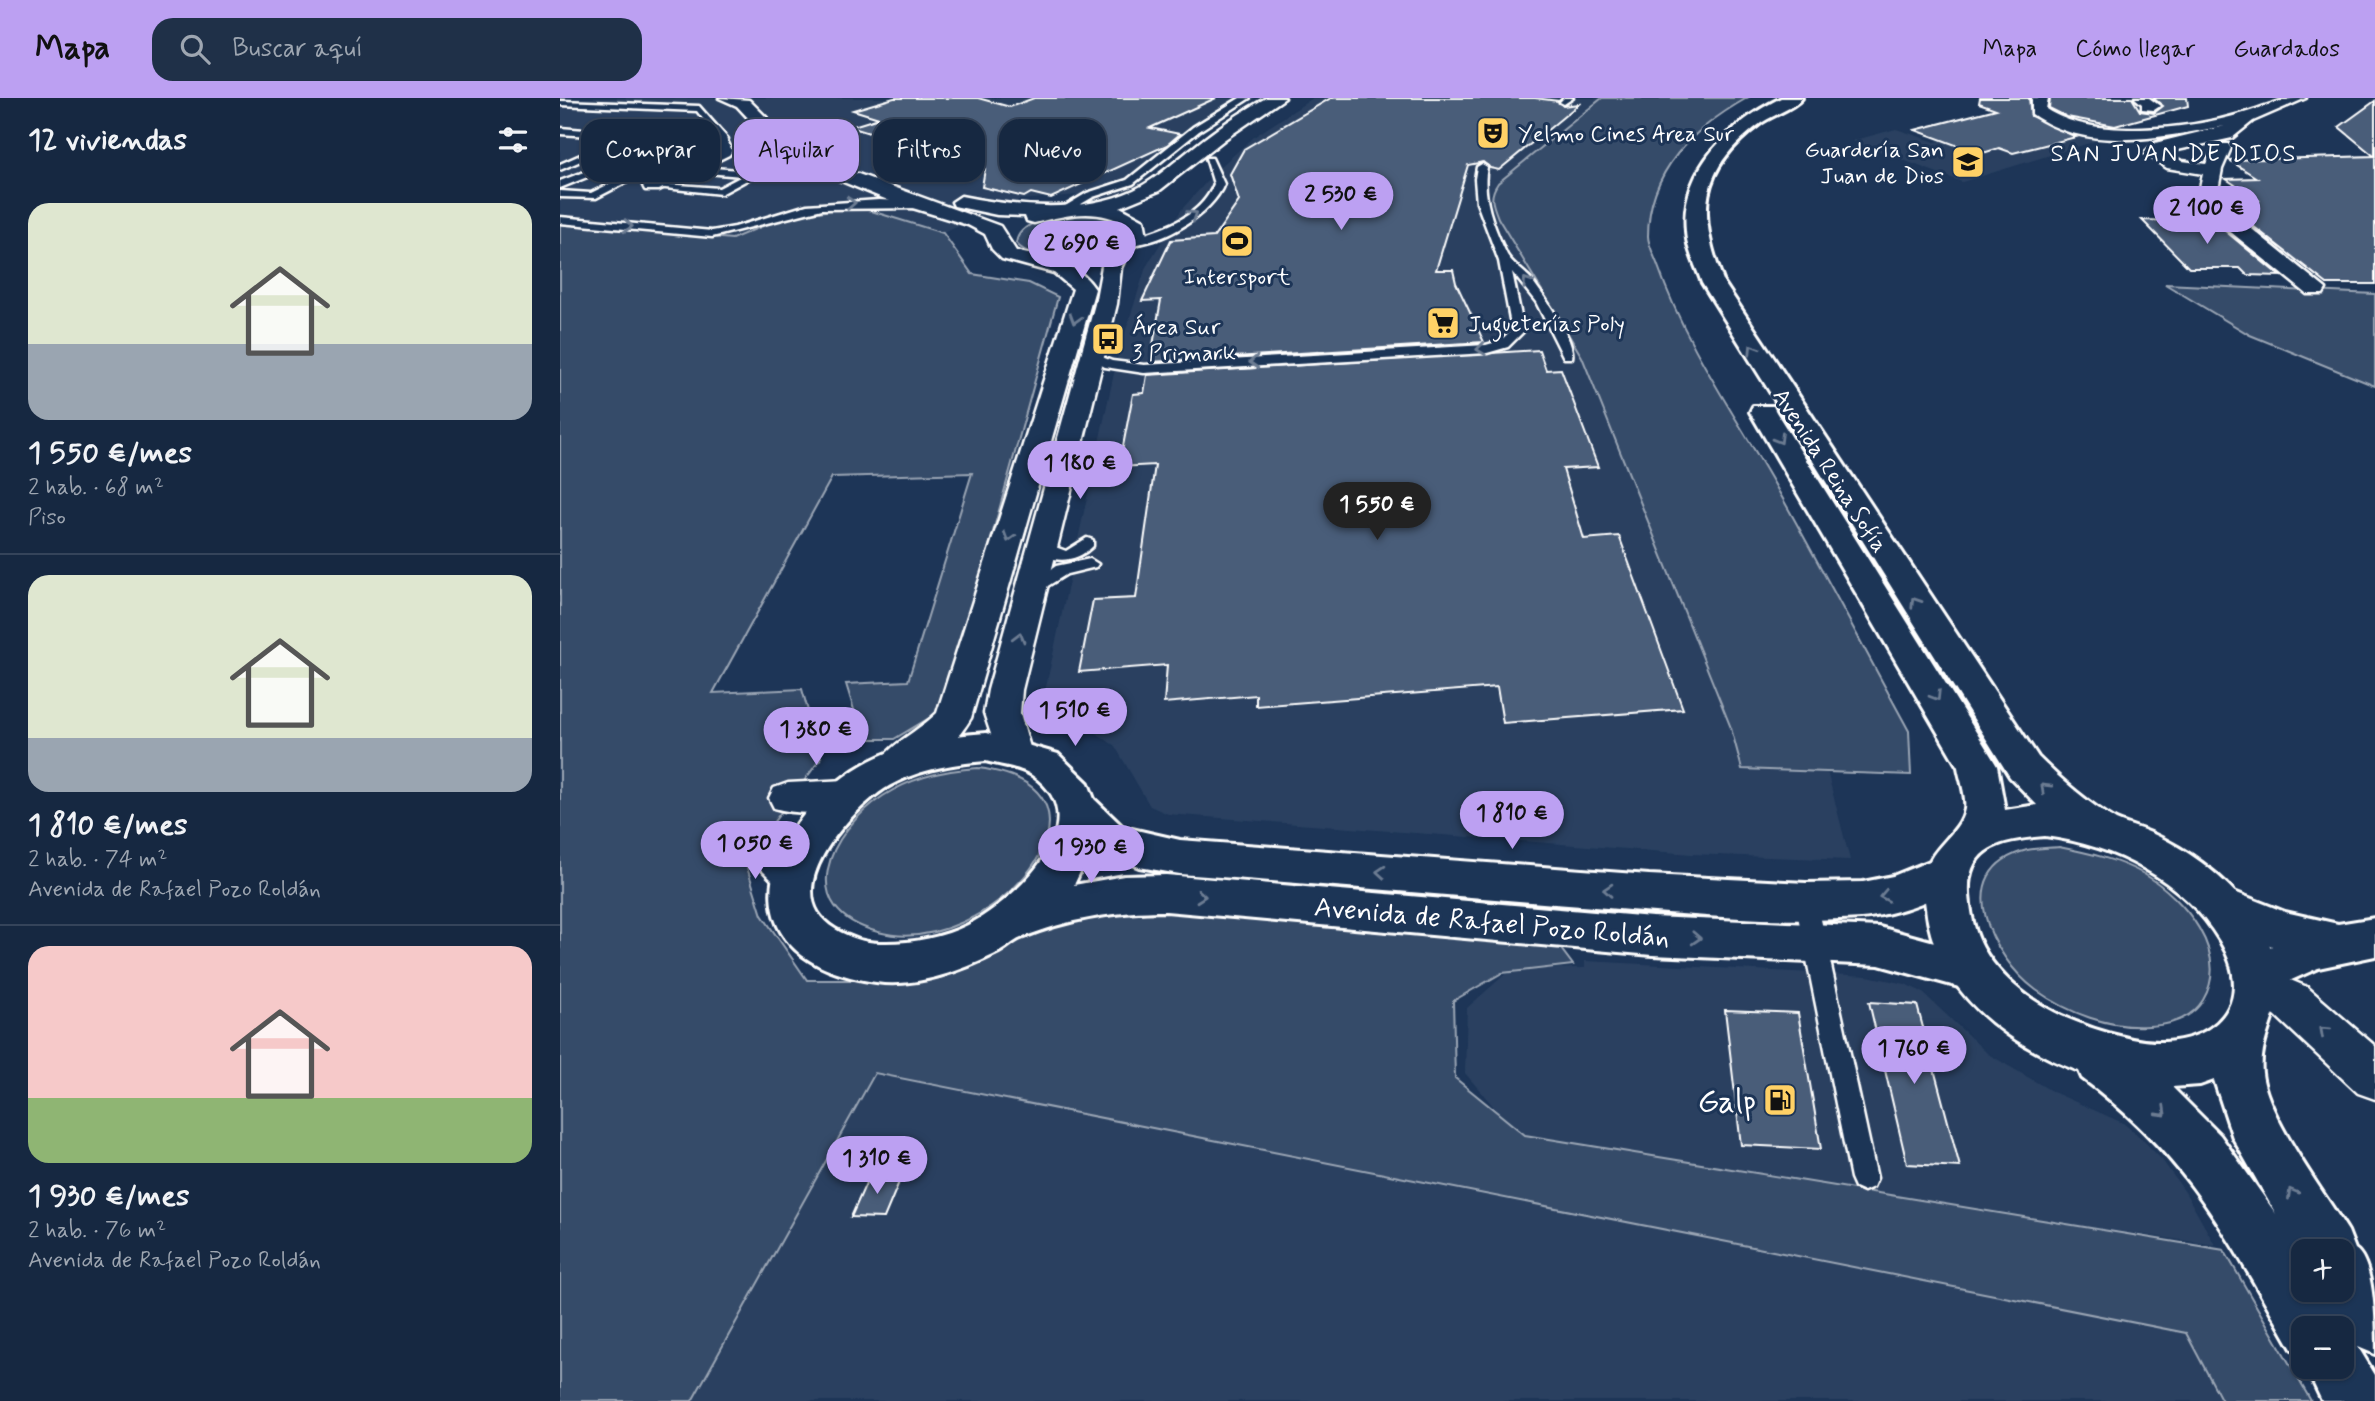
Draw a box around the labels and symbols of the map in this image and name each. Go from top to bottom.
theatre icon: Yelmo Cines Area Sur [1474,114,1512,152]
place label: Yelmo Cines Area Sur [1518,120,1735,150]
place label: Guardería San Juan de Dios [1804,136,1944,192]
district label: SAN JUAN DE DIOS [2051,139,2297,170]
school or university icon: Guardería San Juan de Dios [1949,143,1987,181]
pin: 2 530 € [1276,172,1406,232]
pin: 2 100 € [2142,186,2272,246]
one-way arrow [846,196,857,211]
one-way arrow [1185,211,1198,223]
one-way arrow [623,218,634,233]
pin: 2 690 € [1017,222,1147,281]
sports icon: Intersport [1218,222,1256,260]
place label: Intersport [1184,263,1291,293]
one-way arrow [1523,277,1535,290]
supermarket icon: Jugueterías Poly [1424,304,1462,342]
place label: Jugueterías Poly [1468,310,1625,342]
one-way arrow [1069,313,1084,325]
place label: Área Sur 3 Primark [1132,313,1236,369]
bus stop icon: Área Sur 3 Primark [1089,320,1127,358]
one-way arrow [1475,341,1487,356]
one-way arrow [1749,343,1762,356]
one-way arrow [1248,355,1259,370]
street label: Avenida Reina Sofía [1765,383,1894,559]
one-way arrow [1771,431,1784,444]
pin: 1 180 € [1015,442,1145,501]
pin: 1 550 € [1312,482,1442,542]
one-way arrow [1003,530,1018,542]
one-way arrow [1911,597,1924,610]
one-way arrow [1011,632,1025,644]
pin: 1 510 € [1010,688,1140,748]
one-way arrow [1928,688,1941,701]
pin: 1 380 € [751,708,881,767]
one-way arrow [2041,784,2054,797]
pin: 1 810 € [1447,792,1577,851]
pin: 1 050 € [690,822,820,881]
pin: 1 930 € [1026,826,1156,885]
one-way arrow [1375,865,1386,880]
one-way arrow [1602,883,1613,898]
one-way arrow [1196,888,1207,903]
one-way arrow [1878,888,1890,903]
street label: Avenida de Rafael Pozo Roldán [1313,890,1671,957]
one-way arrow [1691,930,1702,945]
pin: 1 760 € [1849,1026,1979,1086]
one-way arrow [2319,1027,2332,1039]
place label: Galp [1697,1081,1756,1125]
fuel station icon: Galp [1761,1081,1799,1119]
one-way arrow [2154,1103,2167,1116]
pin: 1 310 € [812,1136,942,1196]
one-way arrow [2287,1188,2300,1201]

